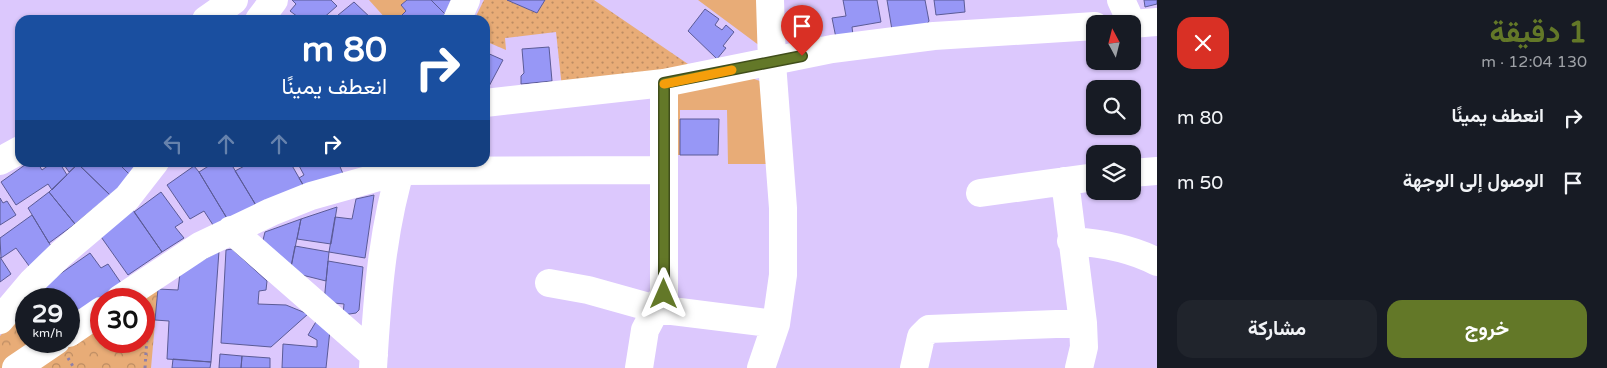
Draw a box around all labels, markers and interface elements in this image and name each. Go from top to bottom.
pin [781,5,823,56]
icon: arrive [788,12,816,40]
text: 1 دقيقة [1490,14,1587,51]
north arrow [1086,15,1141,70]
map controls [1086,15,1141,200]
button: close [1177,17,1229,69]
text: 80 m [302,29,387,71]
icon: right [405,35,470,100]
text: 130 m · 12:04 [1481,52,1587,72]
text: انعطف يمينًا [281,74,387,100]
button: search [1086,80,1141,135]
icon: right [1559,104,1587,132]
text: انعطف يمينًا [1451,105,1544,127]
text: 80 m [1177,107,1223,129]
icon: left [159,130,187,158]
icon: ahead [212,130,240,158]
icon: ahead [265,130,293,158]
icon: right [318,130,346,158]
button: layers [1086,145,1141,200]
icon: arrive [1559,169,1587,197]
text: الوصول إلى الوجهة [1403,170,1544,192]
text: 50 m [1177,172,1223,194]
position arrow [637,267,689,319]
speed limit sign: 30 [90,288,155,353]
text: 29 [32,299,63,329]
button: مشاركة [1177,300,1377,358]
button: خروج [1387,300,1587,358]
text: km/h [32,326,63,340]

